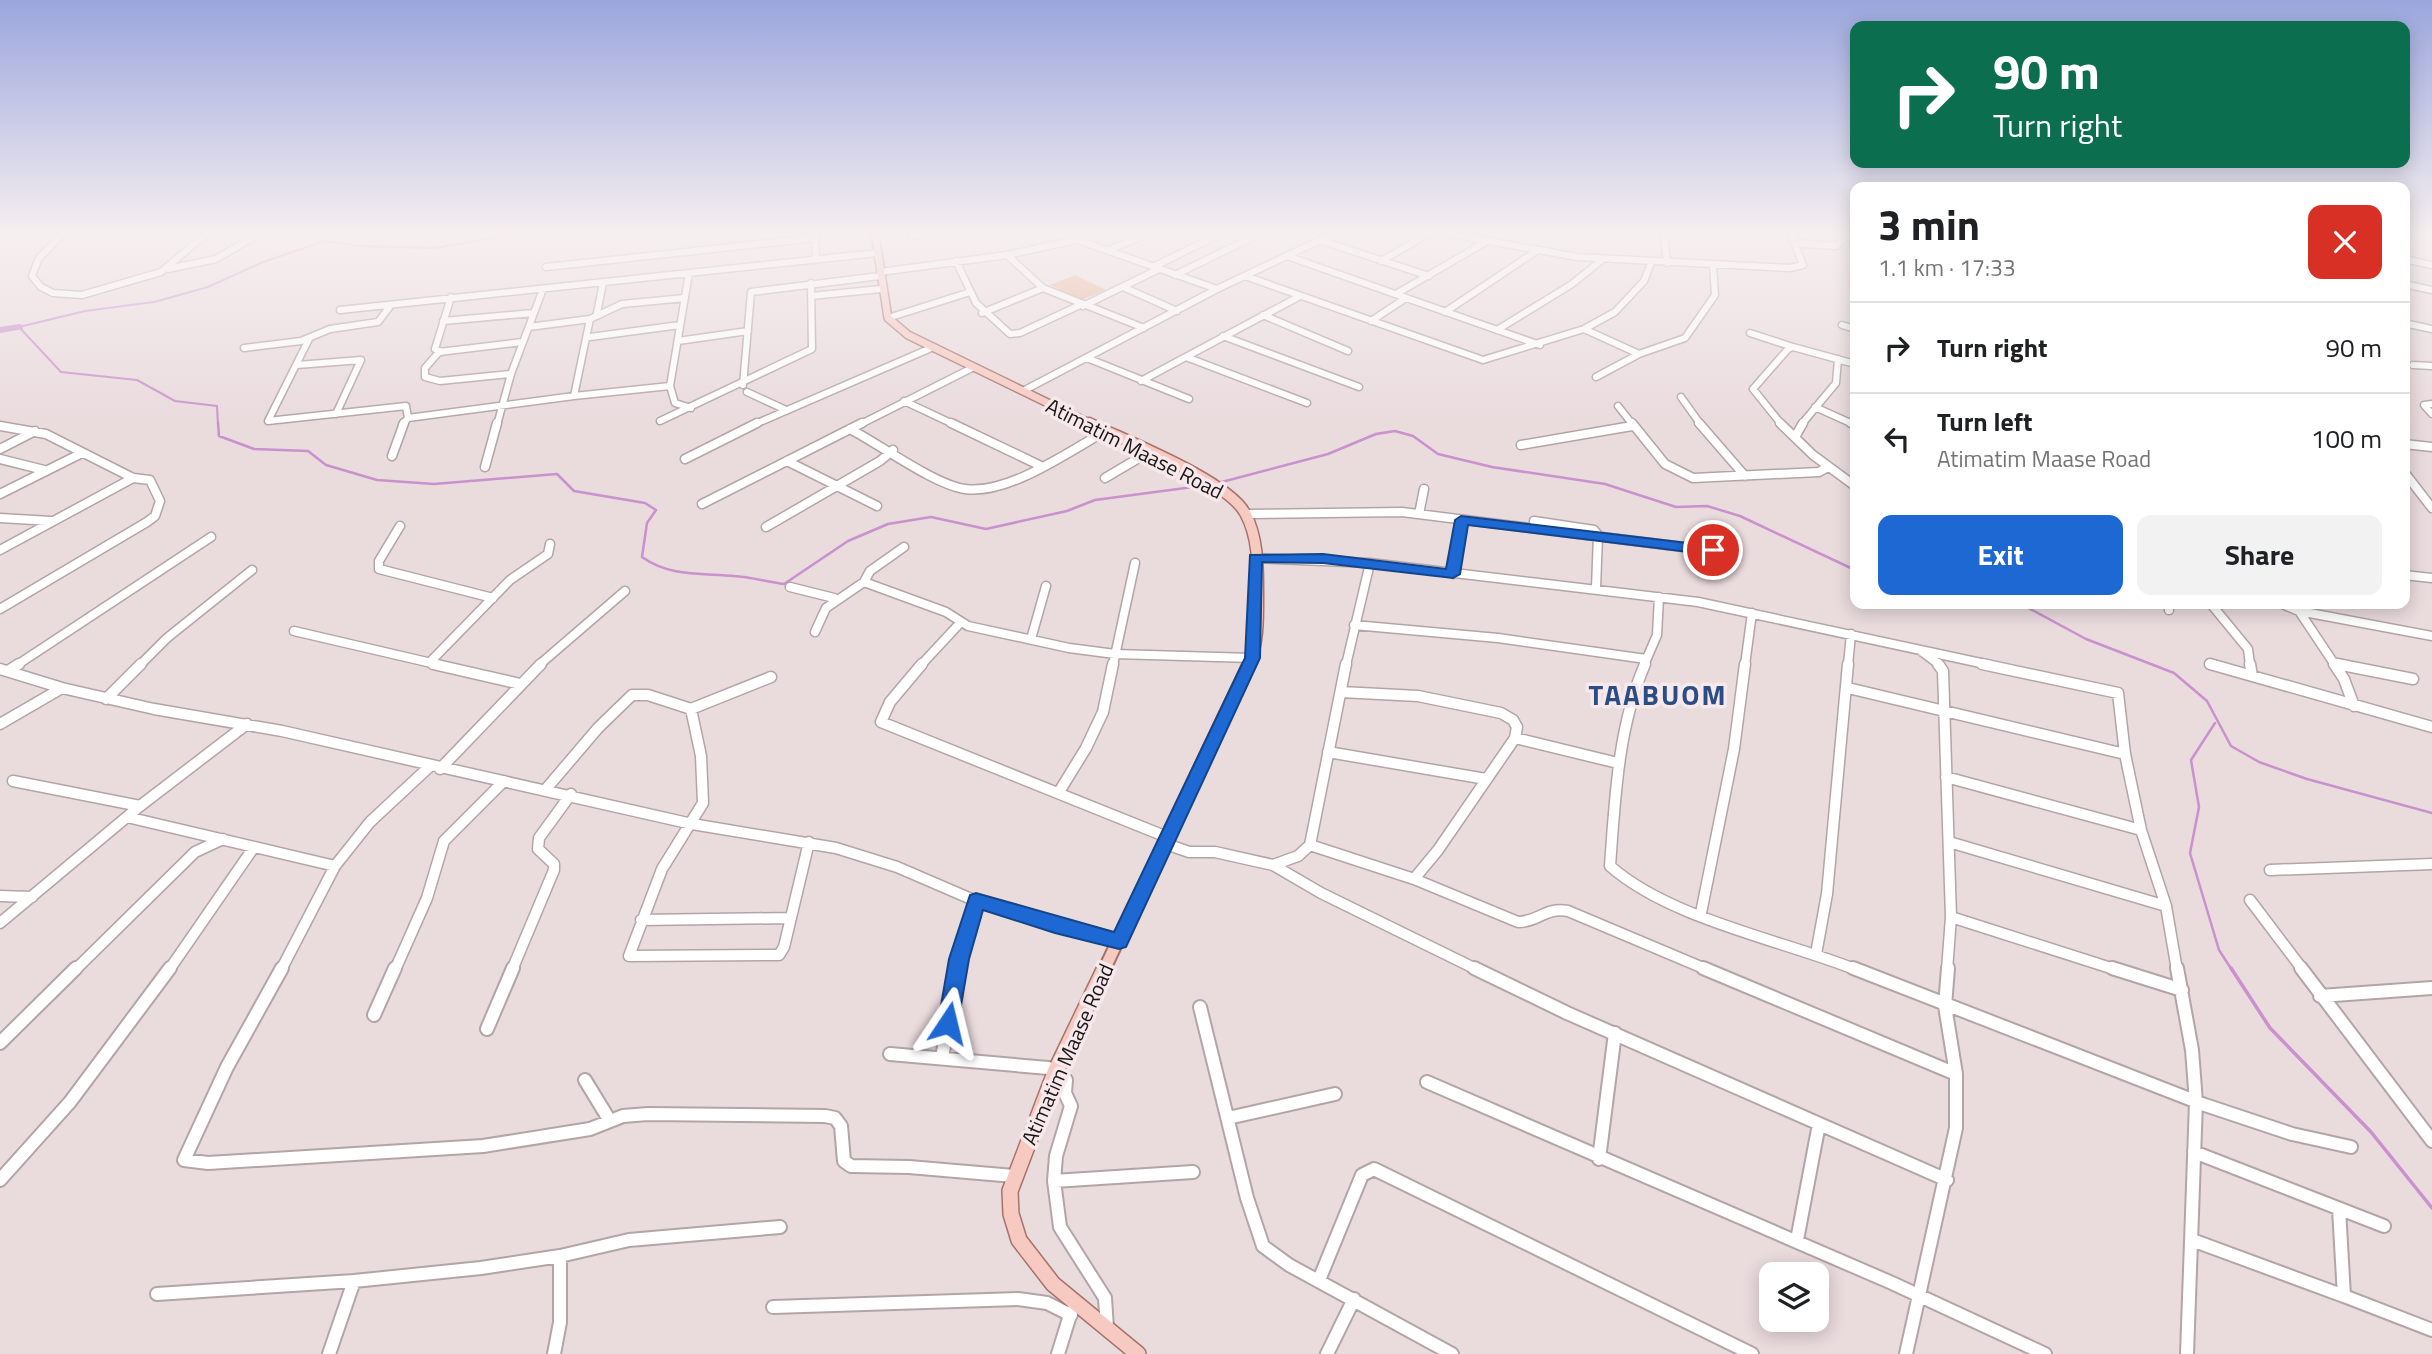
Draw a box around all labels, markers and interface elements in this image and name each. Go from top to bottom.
text: 90 m [1993,33,2100,108]
icon: right [1878,49,1969,140]
text: Turn right [1993,101,2122,149]
text: 3 min [1878,192,1980,256]
button: close [2308,205,2382,279]
text: 1.1 km · 17:33 [1878,250,2016,285]
text: Turn right [1937,328,2048,367]
text: 90 m [2325,328,2382,367]
icon: right [1878,329,1916,367]
street label: Atimatim Maase Road [1041,389,1229,507]
text: Turn left [1937,402,2032,441]
text: 100 m [2311,419,2382,458]
icon: left [1878,420,1916,458]
text: Atimatim Maase Road [1937,441,2151,476]
button: Exit [1878,515,2123,595]
button: Share [2137,515,2382,595]
pin [1683,520,1743,580]
icon: arrive [1694,531,1732,569]
district label: TAABUOM [1588,673,1728,716]
street label: Atimatim Maase Road [1013,958,1121,1150]
position arrow [911,986,985,1060]
map controls [1759,1262,1829,1332]
button: layers [1759,1262,1829,1332]

